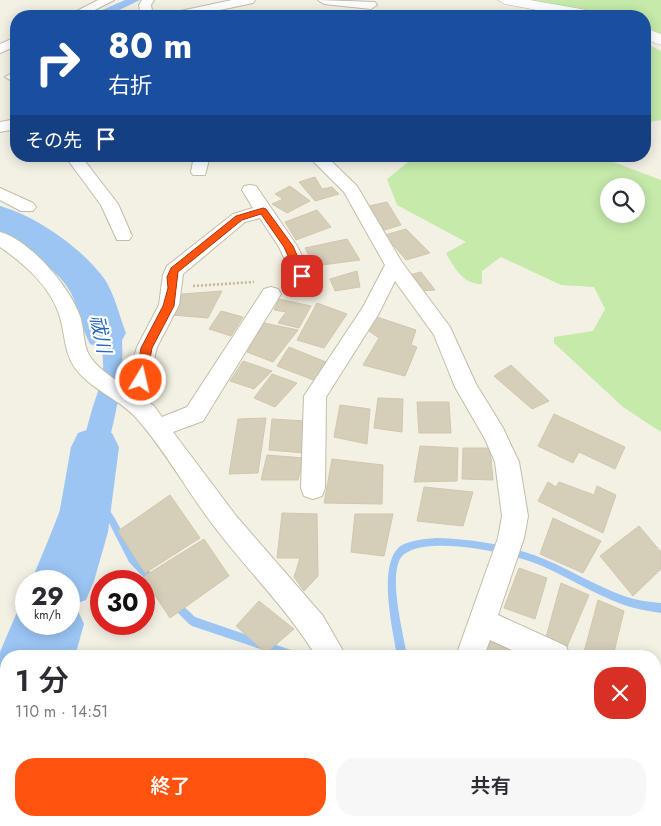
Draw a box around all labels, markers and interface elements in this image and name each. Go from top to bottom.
text: 80 m [108,21,192,71]
icon: right [25,30,90,95]
text: 右折 [108,69,152,101]
icon: arrive [92,125,120,153]
text: その先 [25,127,82,154]
map controls [600,178,645,223]
button: search [600,178,645,223]
pin [281,255,323,297]
icon: arrive [288,262,316,290]
water label: 祓川 [83,313,118,357]
position arrow [114,353,166,405]
speed limit sign: 30 [90,570,155,635]
text: 29 [31,578,64,614]
text: km/h [34,606,61,624]
text: 1 分 [15,659,69,702]
button: close [594,667,646,719]
text: 110 m · 14:51 [15,700,108,723]
button: 終了 [15,758,326,816]
button: 共有 [336,758,646,816]

